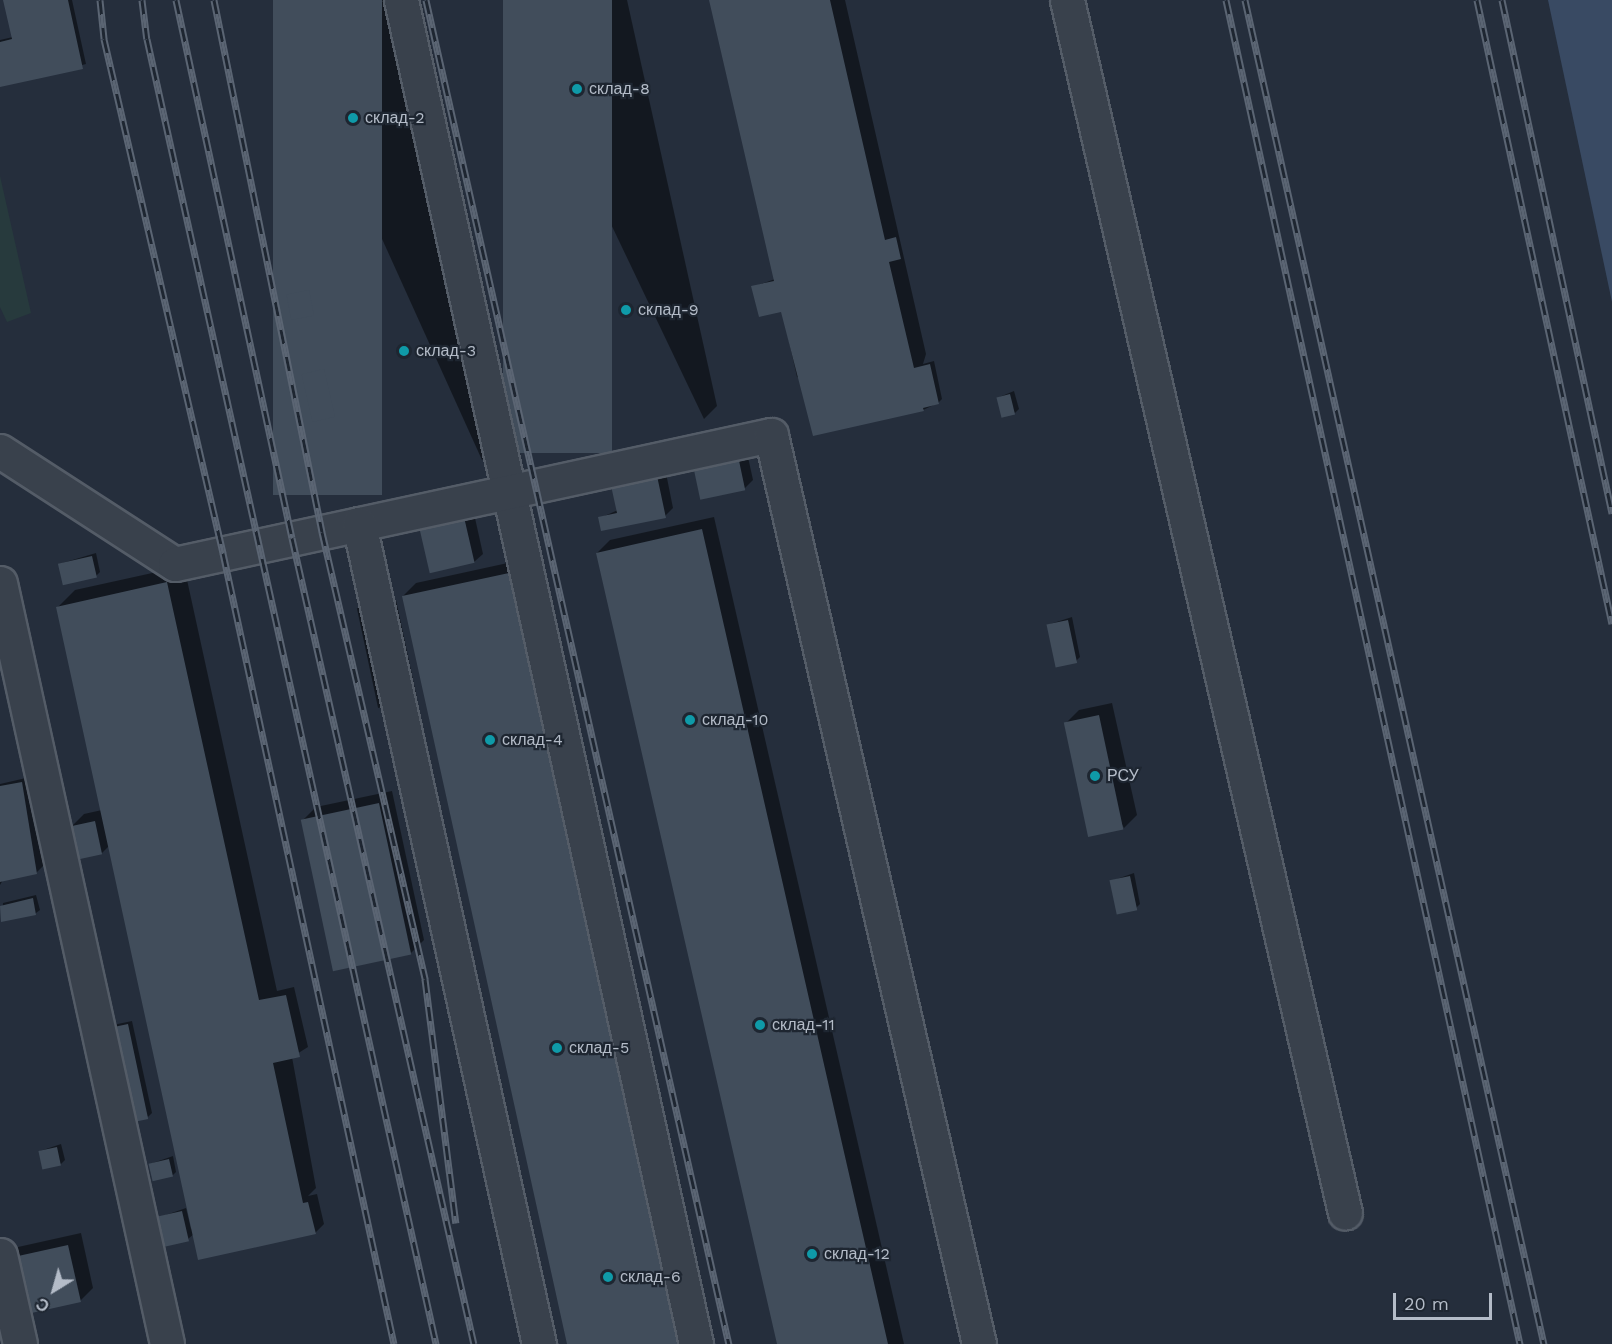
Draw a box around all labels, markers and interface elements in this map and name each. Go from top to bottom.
place label: склад-8 [589,79,650,99]
marker: склад-8 [570,82,584,96]
place label: склад-2 [365,108,425,128]
marker: склад-2 [346,111,360,125]
place label: склад-9 [638,300,699,320]
marker: склад-9 [619,303,633,317]
place label: склад-3 [416,341,476,361]
marker: склад-3 [397,344,411,358]
place label: склад-10 [702,710,768,730]
marker: склад-10 [683,713,697,727]
place label: склад-4 [502,730,563,750]
marker: склад-4 [483,733,497,747]
place label: РСУ [1107,766,1139,786]
marker: РСУ [1088,769,1102,783]
place label: склад-11 [772,1015,835,1035]
marker: склад-11 [753,1018,767,1032]
place label: склад-5 [569,1038,629,1058]
marker: склад-5 [550,1041,564,1055]
place label: склад-12 [824,1244,890,1264]
marker: склад-12 [805,1247,819,1261]
north arrow [24,1260,84,1320]
place label: склад-6 [620,1267,681,1287]
marker: склад-6 [601,1270,615,1284]
scale bar [1396,1281,1495,1319]
text: 20 m [1404,1293,1449,1314]
text: С [33,1294,53,1316]

